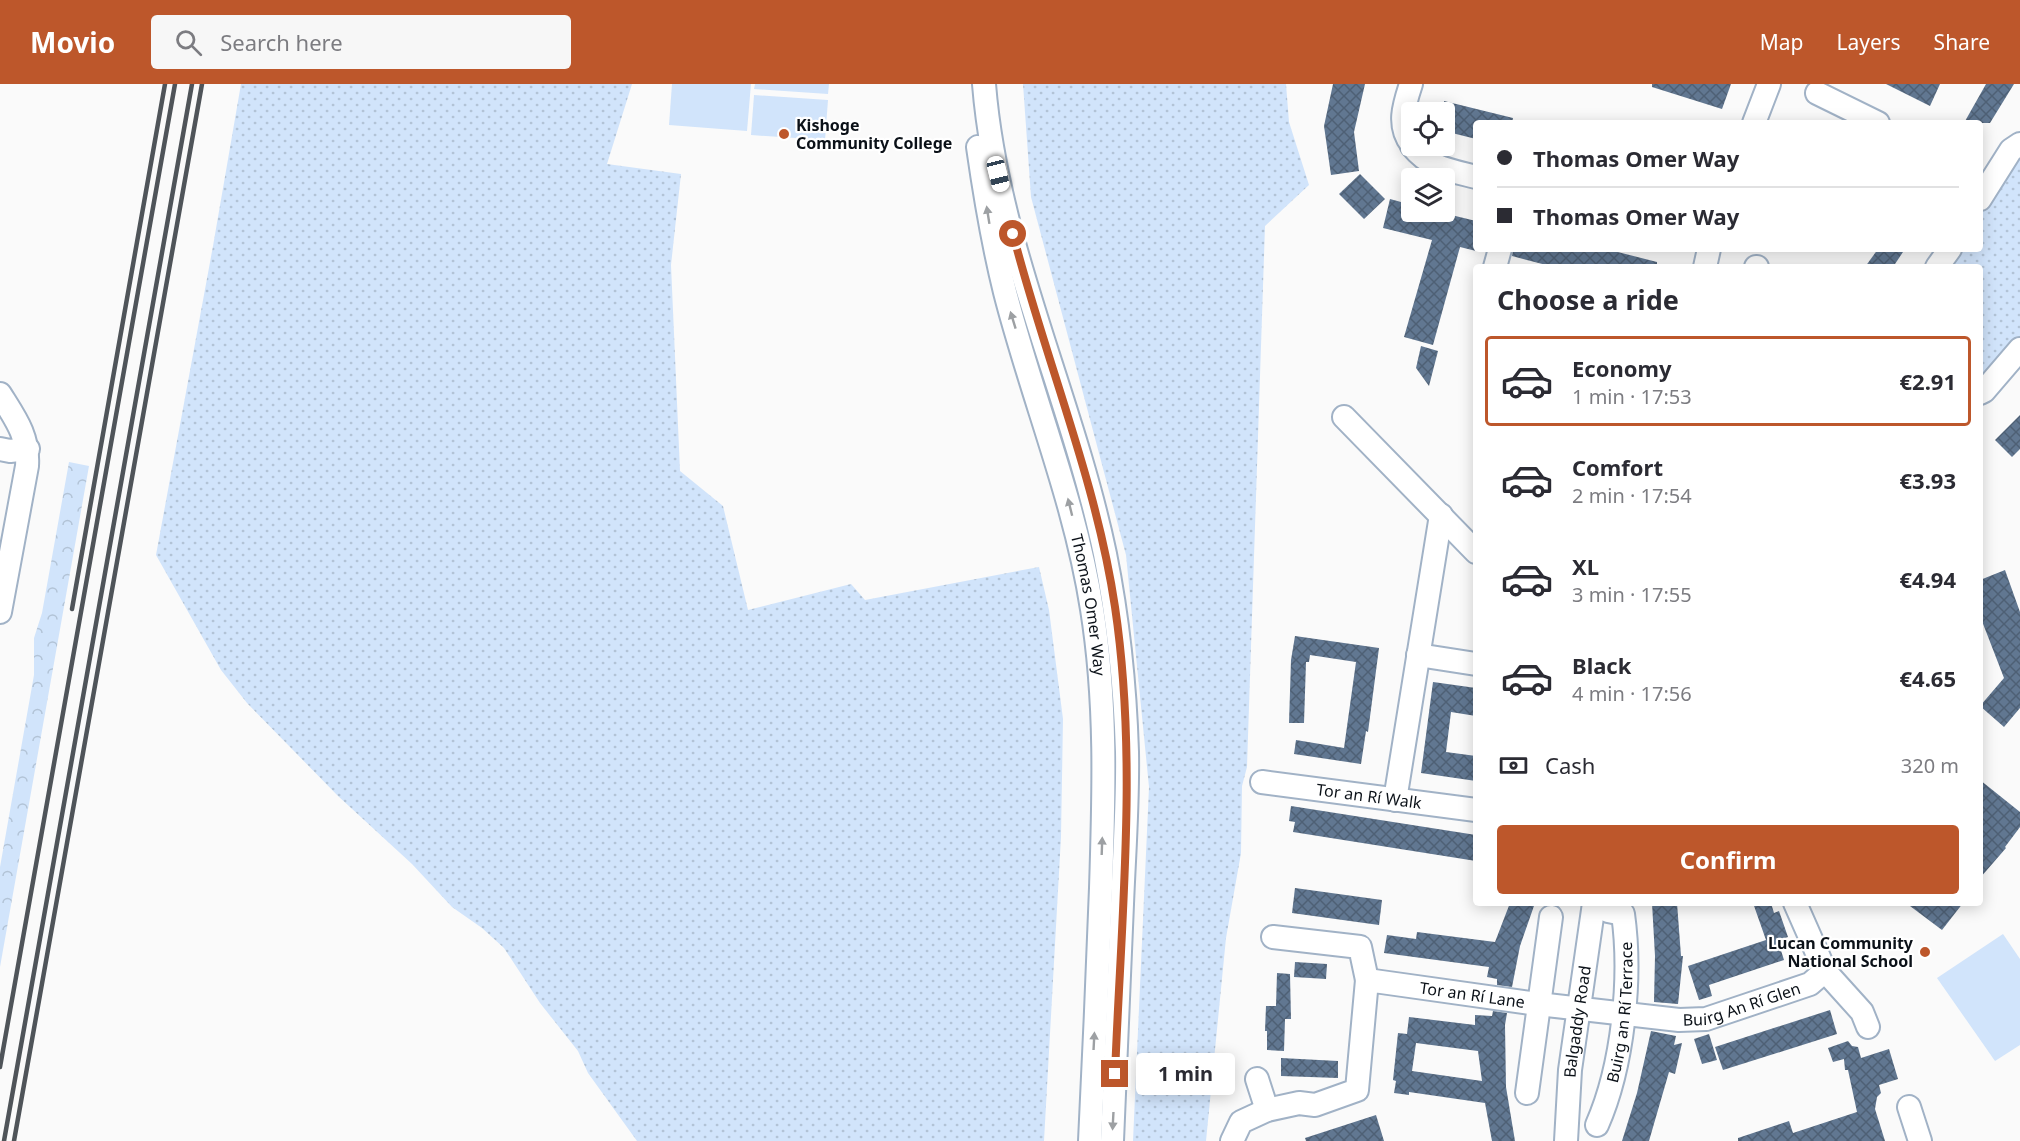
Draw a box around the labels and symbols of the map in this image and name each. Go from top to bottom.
place label: Kishoge Community College [796,114,952,154]
marker: Kishoge Community College [777,127,791,141]
car [985,154,1011,194]
one-way arrow [984,205,993,224]
route start [999,220,1026,247]
one-way arrow [1008,311,1017,329]
one-way arrow [1064,498,1074,516]
street label: Thomas Omer Way [1066,532,1111,677]
street label: Tor an Rí Walk [1315,778,1423,814]
one-way arrow [1098,836,1107,855]
place label: Lucan Community National School [1768,932,1914,972]
street label: Buirg an Rí Terrace [1601,941,1637,1085]
marker: Lucan Community National School [1918,945,1932,959]
street label: Balgaddy Road [1559,964,1596,1078]
street label: Tor an Rí Lane [1418,977,1526,1013]
street label: Buirg An Rí Glen [1682,977,1803,1031]
one-way arrow [1090,1031,1099,1050]
callout: 1 min [1136,1053,1235,1095]
route end [1101,1060,1128,1087]
one-way arrow [1109,1111,1118,1130]

